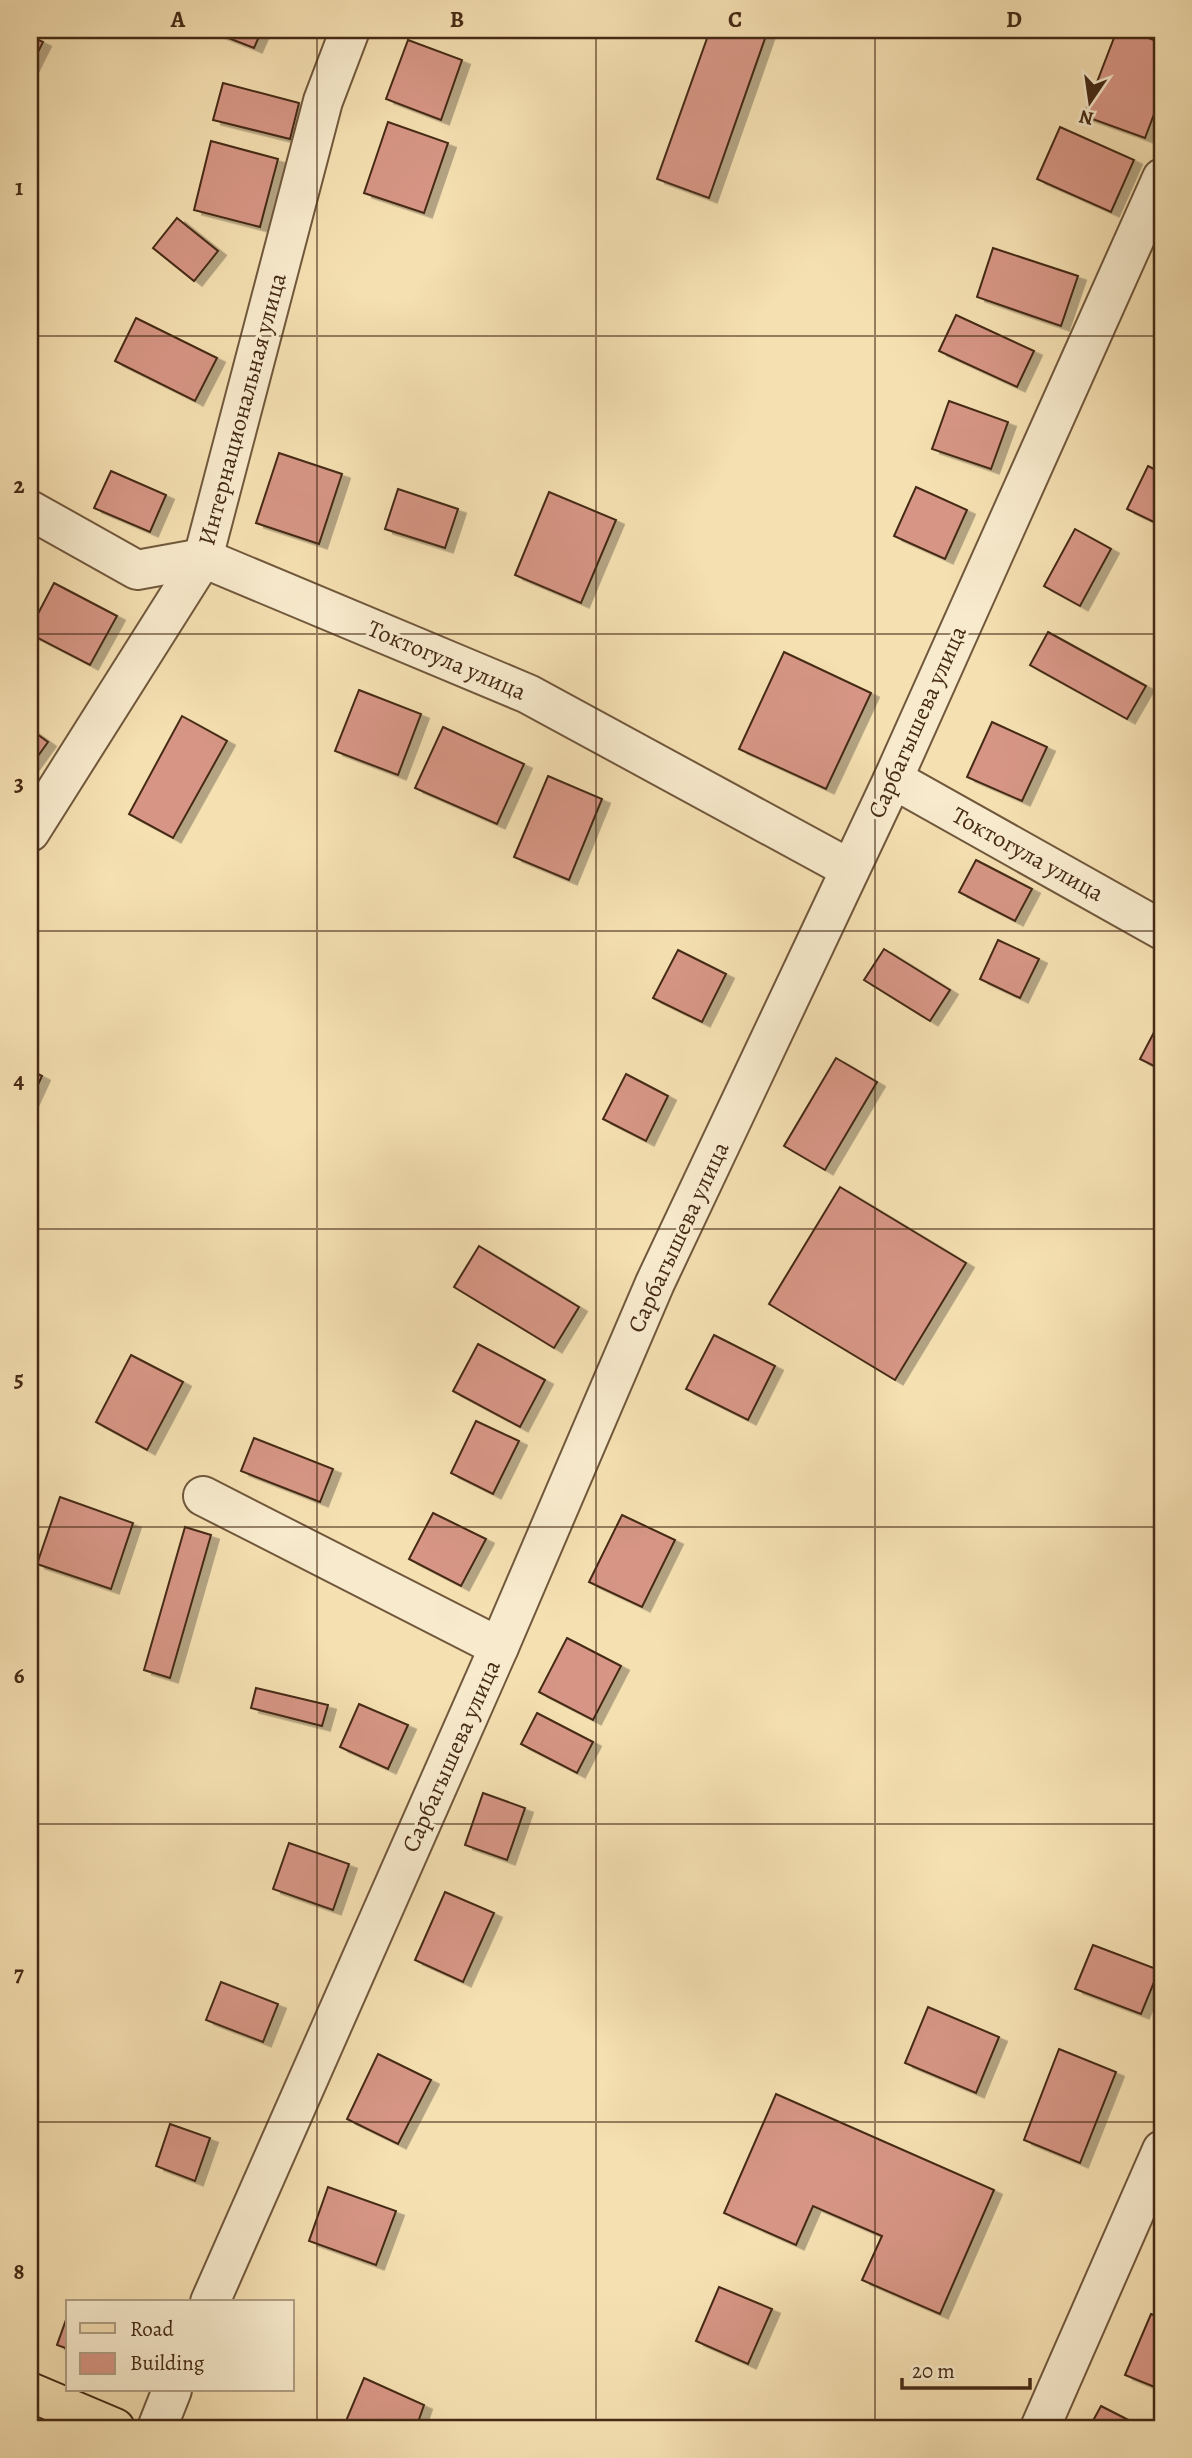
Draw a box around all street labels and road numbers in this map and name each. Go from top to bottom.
street label: Интернациональная улица [190,269,294,549]
street label: Токтогула улица [363,612,531,708]
street label: Сарбагышева улица [860,621,974,823]
street label: Токтогула улица [946,799,1110,909]
street label: Сарбагышева улица [620,1136,736,1338]
street label: Сарбагышева улица [394,1655,508,1857]

